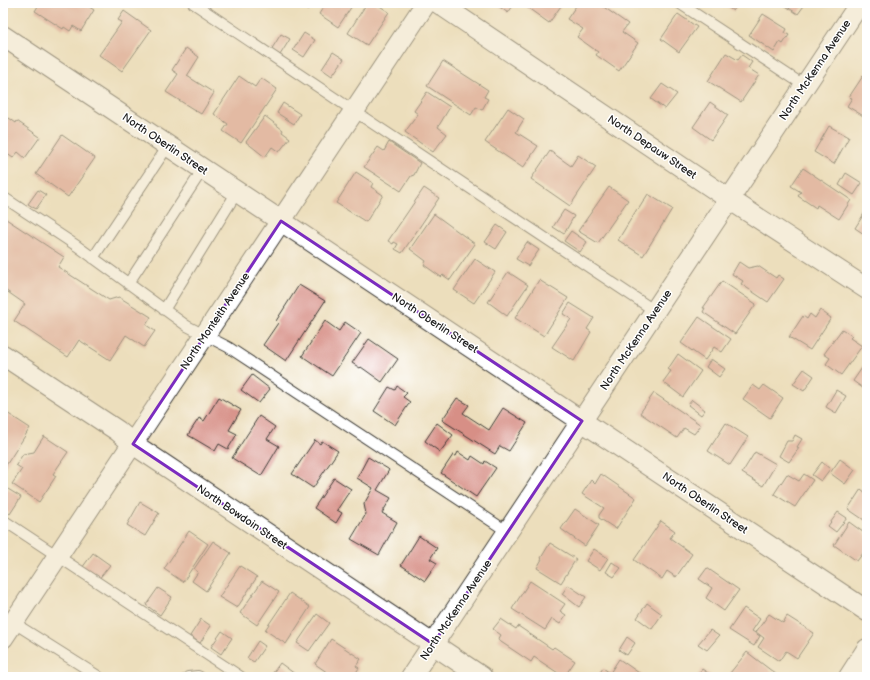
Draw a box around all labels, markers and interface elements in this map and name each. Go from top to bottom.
street label: North McKenna Avenue [777,17,854,123]
street label: North Oberlin Street [120,111,211,178]
street label: North Depauw Street [605,112,699,182]
street label: North Monteith Avenue [178,270,253,372]
street label: North McKenna Avenue [598,287,675,393]
street label: North Oberlin Street [389,290,481,356]
street label: North Oberlin Street [660,470,751,537]
street label: North Bowdoin Street [194,482,290,552]
street label: North McKenna Avenue [418,557,495,663]

